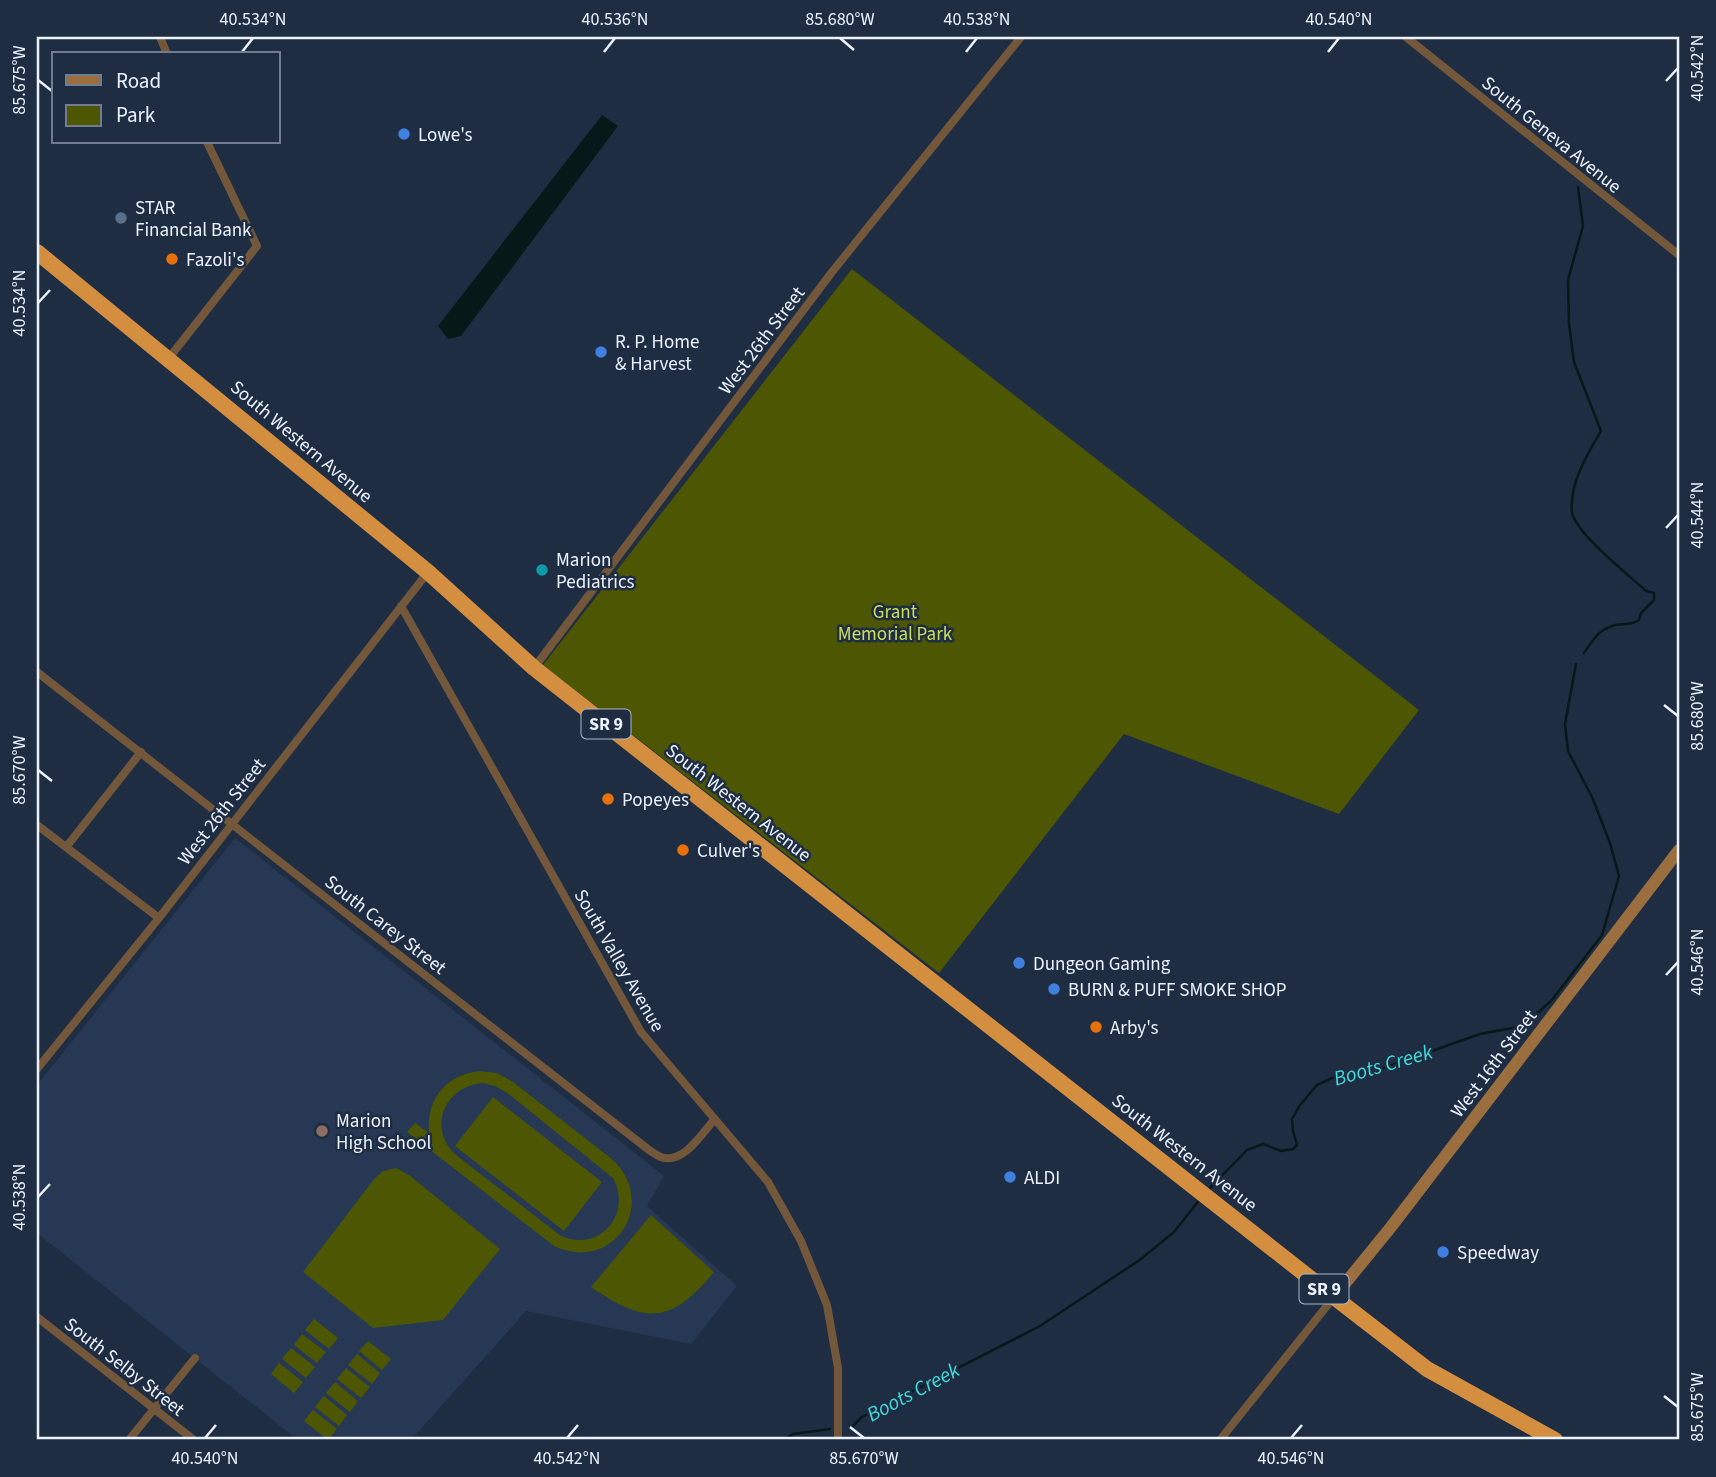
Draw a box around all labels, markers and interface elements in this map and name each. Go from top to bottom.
text: 40.534°N [220,7,286,32]
text: 40.536°N [582,7,648,32]
text: 85.680°W [805,7,875,32]
text: 40.538°N [944,7,1010,32]
text: 40.540°N [1306,7,1372,32]
text: 40.542°N [1685,35,1710,101]
text: 85.675°W [7,45,32,115]
legend [52,52,280,144]
text: Road [116,66,161,96]
street label: South Geneva Avenue [1475,70,1627,200]
text: Park [116,100,156,130]
place label: Lowe's [418,122,473,149]
marker: Lowe's [396,126,412,142]
place label: STAR Financial Bank [135,195,252,244]
marker: STAR Financial Bank [113,210,129,226]
place label: Fazoli's [186,247,244,274]
marker: Fazoli's [164,251,180,267]
text: 40.534°N [7,270,32,336]
street label: West 26th Street [713,281,812,401]
place label: R. P. Home & Harvest [615,329,699,378]
marker: R. P. Home & Harvest [593,344,609,360]
street label: South Western Avenue [224,375,378,510]
text: 40.544°N [1685,482,1710,548]
place label: Marion Pediatrics [556,547,635,596]
marker: Marion Pediatrics [534,562,550,578]
park label: Grant Memorial Park [838,599,953,648]
text: 85.680°W [1685,681,1710,751]
road number: SR 9 [582,710,630,738]
text: 85.670°W [7,735,32,805]
street label: South Western Avenue [660,738,817,869]
street label: West 26th Street [172,752,273,871]
place label: Popeyes [622,787,689,814]
marker: Popeyes [600,791,616,807]
place label: Culver's [697,838,760,865]
marker: Culver's [675,842,691,858]
street label: South Carey Street [318,869,452,982]
street label: South Valley Avenue [567,884,671,1037]
text: 40.546°N [1685,929,1710,995]
place label: Dungeon Gaming [1033,951,1171,978]
marker: Dungeon Gaming [1011,955,1027,971]
place label: BURN & PUFF SMOKE SHOP [1068,977,1287,1004]
marker: BURN & PUFF SMOKE SHOP [1046,981,1062,997]
street label: West 16th Street [1445,1004,1544,1124]
place label: Arby's [1110,1015,1159,1042]
marker: Arby's [1088,1019,1104,1035]
water label: Boots Creek [1330,1036,1437,1093]
street label: South Western Avenue [1106,1088,1263,1219]
place label: Marion High School [336,1108,432,1157]
marker: Marion High School [314,1123,330,1139]
text: 40.538°N [7,1164,32,1230]
place label: ALDI [1024,1165,1060,1192]
marker: ALDI [1002,1169,1018,1185]
place label: Speedway [1457,1240,1539,1267]
marker: Speedway [1435,1244,1451,1260]
road number: SR 9 [1300,1274,1348,1304]
street label: South Selby Street [58,1311,191,1423]
water label: Boots Creek [861,1354,966,1429]
text: 85.675°W [1685,1372,1710,1442]
text: 40.540°N [172,1446,238,1471]
text: 40.542°N [534,1446,600,1471]
text: 85.670°W [829,1446,899,1471]
text: 40.546°N [1258,1446,1324,1471]

